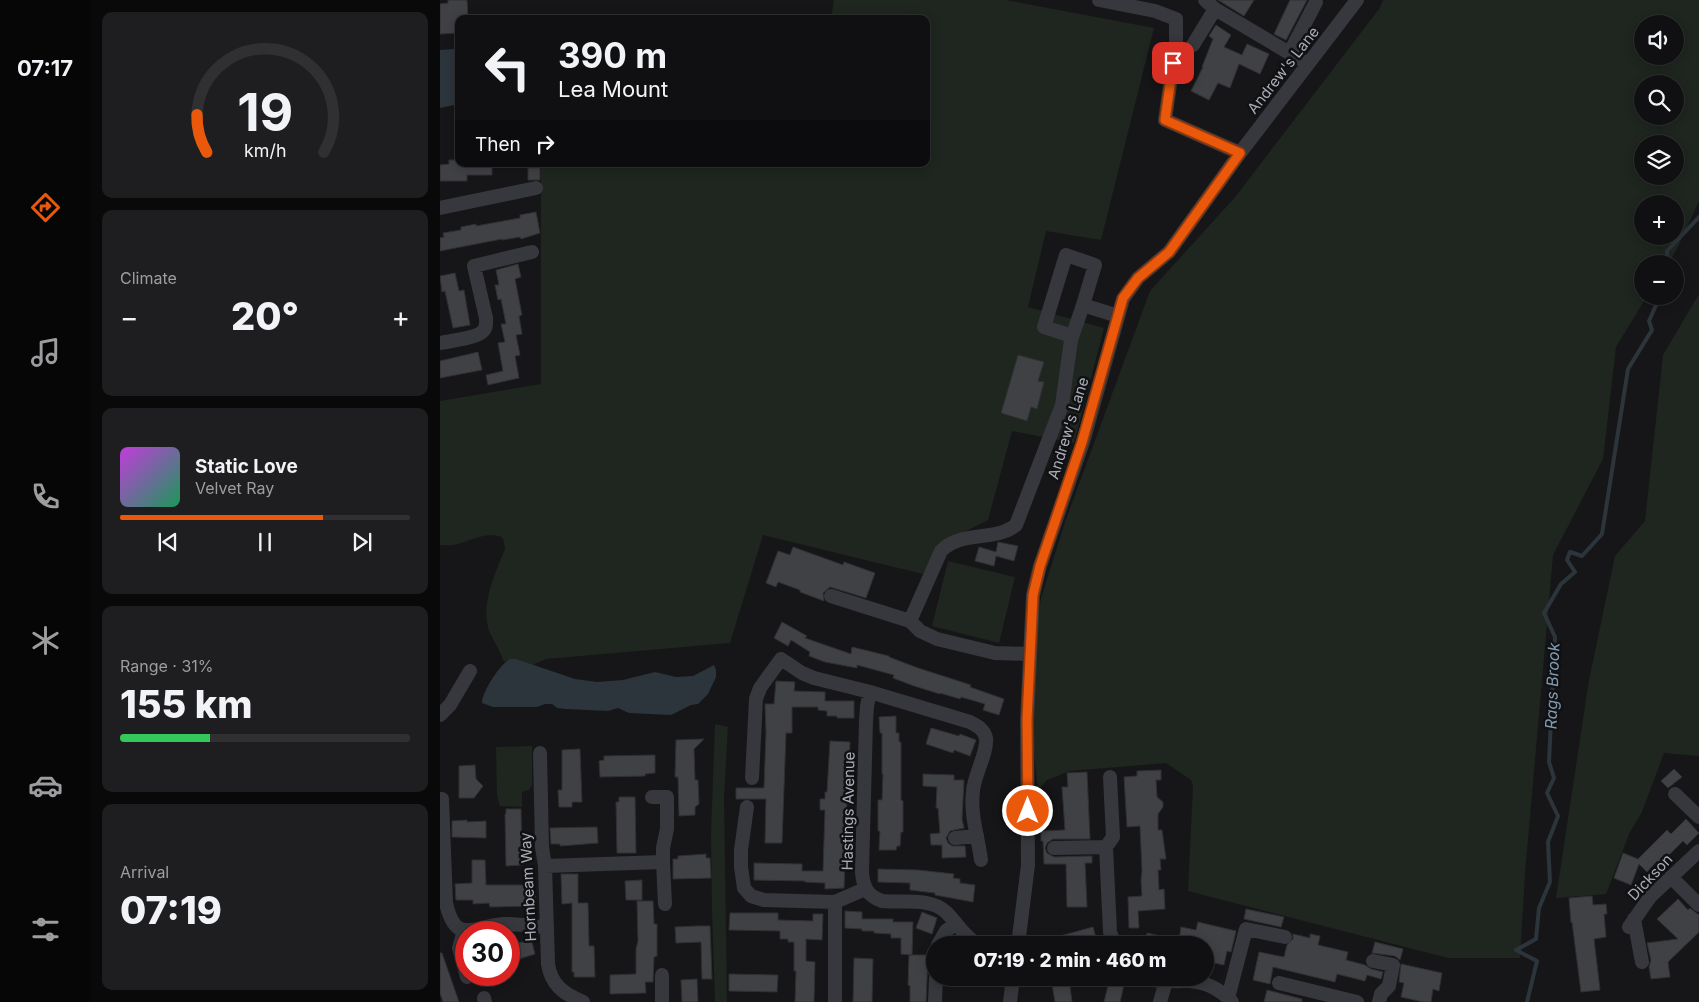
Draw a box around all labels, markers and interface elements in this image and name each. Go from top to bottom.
map controls [1634,15,1684,305]
button: sound [1634,15,1684,65]
street label: Andrew's Lane [1243,23,1323,117]
text: 390 m [558,34,667,76]
icon: left [475,35,540,100]
pin [1152,42,1194,84]
icon: arrive [1159,49,1187,77]
text: 07:17 [17,55,73,81]
button: search [1634,75,1684,125]
text: Lea Mount [558,76,668,102]
text: 19 [237,81,293,144]
icon: right [531,130,559,158]
text: Then [475,133,521,156]
button: layers [1634,135,1684,185]
text: km/h [244,140,286,161]
icon: directions [28,190,63,225]
button: + [1634,195,1684,245]
button: − [1634,255,1684,305]
text: Climate [120,268,177,288]
text: 20° [231,293,299,339]
text: − [120,300,139,334]
text: + [391,300,410,334]
icon: music [28,335,63,370]
street label: Andrew's Lane [1043,375,1093,481]
text: Static Love [195,455,298,478]
text: Velvet Ray [195,478,274,498]
icon: phone [28,479,63,514]
icon: previous [154,528,182,556]
icon: pause [251,528,279,556]
icon: next [348,528,376,556]
icon: climate [28,623,63,658]
water label: Rags Brook [1540,642,1564,730]
text: Range · 31% [120,656,214,676]
text: 155 km [120,681,252,727]
street label: Hastings Avenue [837,751,859,871]
icon: car [28,768,63,803]
position arrow [1001,784,1053,836]
street label: Hornbeam Way [516,831,540,942]
street label: Dickson [1624,850,1676,904]
text: Arrival [120,862,169,882]
text: 07:19 [120,887,222,933]
icon: filters [28,912,63,947]
speed limit sign: 30 [455,921,520,986]
text: 07:19 · 2 min · 460 m [974,949,1166,972]

